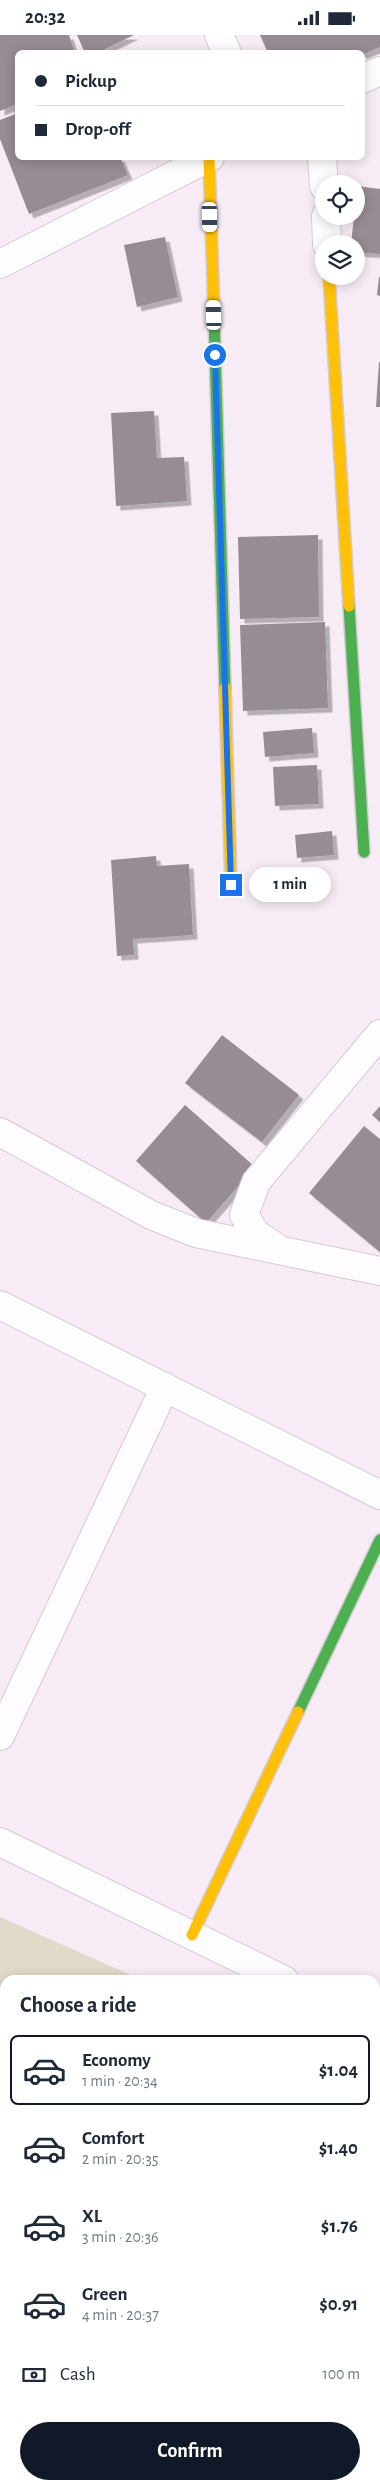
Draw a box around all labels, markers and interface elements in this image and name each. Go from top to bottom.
text: 20:32 [25,8,65,27]
text: Pickup [65,72,117,91]
text: Drop-off [65,120,130,139]
map controls [315,175,365,285]
button: locate [315,175,365,225]
car [202,202,217,232]
button: layers [315,235,365,285]
car [205,300,222,330]
route start [204,344,226,366]
callout: 1 min [248,867,331,903]
route end [220,874,242,896]
text: 1 min [273,876,307,892]
text: Choose a ride [20,1994,136,2016]
icon: car [22,2048,67,2093]
text: Economy [82,2051,151,2070]
text: $1.04 [319,2061,358,2080]
text: 1 min · 20:34 [82,2073,158,2089]
icon: car [22,2126,67,2171]
text: Comfort [82,2129,144,2148]
text: $1.40 [319,2139,358,2158]
text: 2 min · 20:35 [82,2151,158,2167]
icon: car [22,2204,67,2249]
text: XL [82,2207,102,2226]
text: $1.76 [321,2217,358,2236]
text: 3 min · 20:36 [82,2229,159,2245]
icon: car [22,2282,67,2327]
text: Green [82,2285,128,2304]
text: $0.91 [319,2295,358,2314]
text: 4 min · 20:37 [82,2307,159,2323]
icon: cash [20,2361,48,2389]
text: Cash [60,2365,96,2384]
text: 100 m [322,2366,360,2382]
button: Confirm [20,2422,360,2480]

